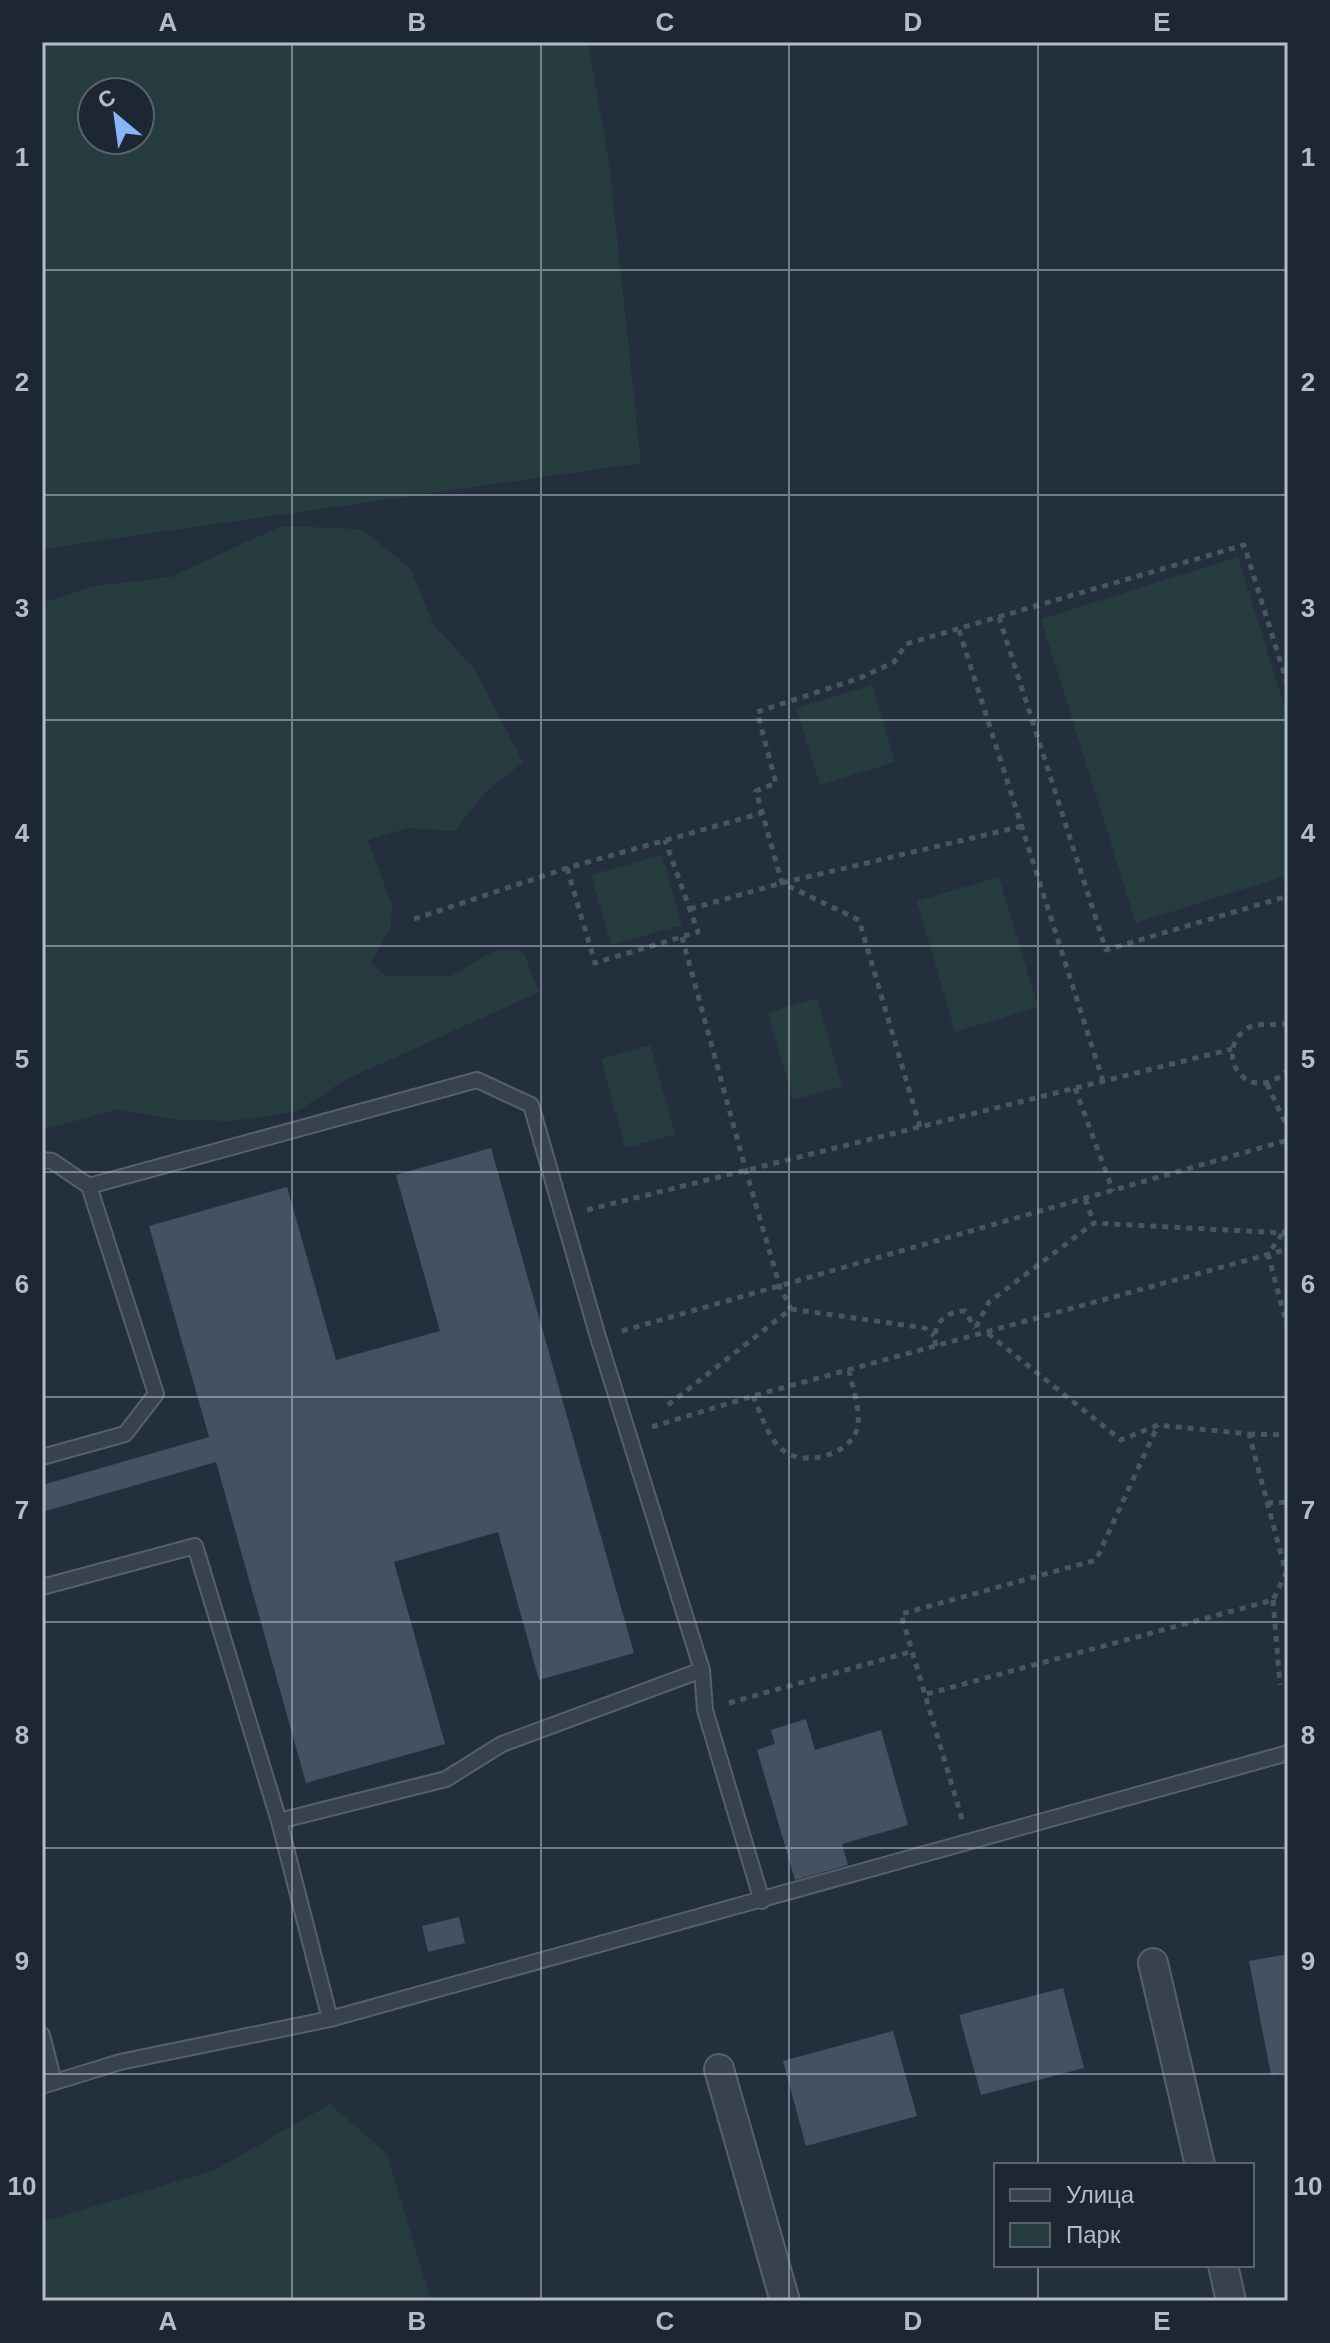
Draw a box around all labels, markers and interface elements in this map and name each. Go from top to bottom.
text: A [159,7,178,37]
text: B [408,7,426,37]
text: C [656,7,675,37]
text: D [904,7,922,37]
text: E [1153,7,1171,37]
north arrow [76,76,156,156]
text: С [94,84,120,114]
text: 1 [15,142,29,172]
text: 1 [1301,142,1315,172]
text: 2 [15,367,29,397]
text: 2 [1301,367,1315,397]
text: 3 [15,593,29,623]
text: 3 [1301,593,1315,623]
text: 4 [15,818,30,848]
text: 4 [1301,818,1316,848]
text: 5 [15,1044,29,1074]
text: 5 [1301,1044,1315,1074]
text: 6 [15,1269,29,1299]
text: 6 [1301,1269,1315,1299]
text: 7 [15,1495,29,1525]
text: 7 [1301,1495,1315,1525]
text: 8 [15,1720,29,1750]
text: 8 [1301,1720,1315,1750]
text: 9 [15,1946,29,1976]
text: 9 [1301,1946,1315,1976]
legend [994,2163,1254,2267]
text: 10 [8,2171,36,2201]
text: 10 [1294,2171,1322,2201]
text: Улица [1066,2181,1135,2208]
text: Парк [1066,2221,1121,2248]
text: A [159,2306,178,2336]
text: B [408,2306,426,2336]
text: C [656,2306,675,2336]
text: D [904,2306,922,2336]
text: E [1153,2306,1171,2336]

